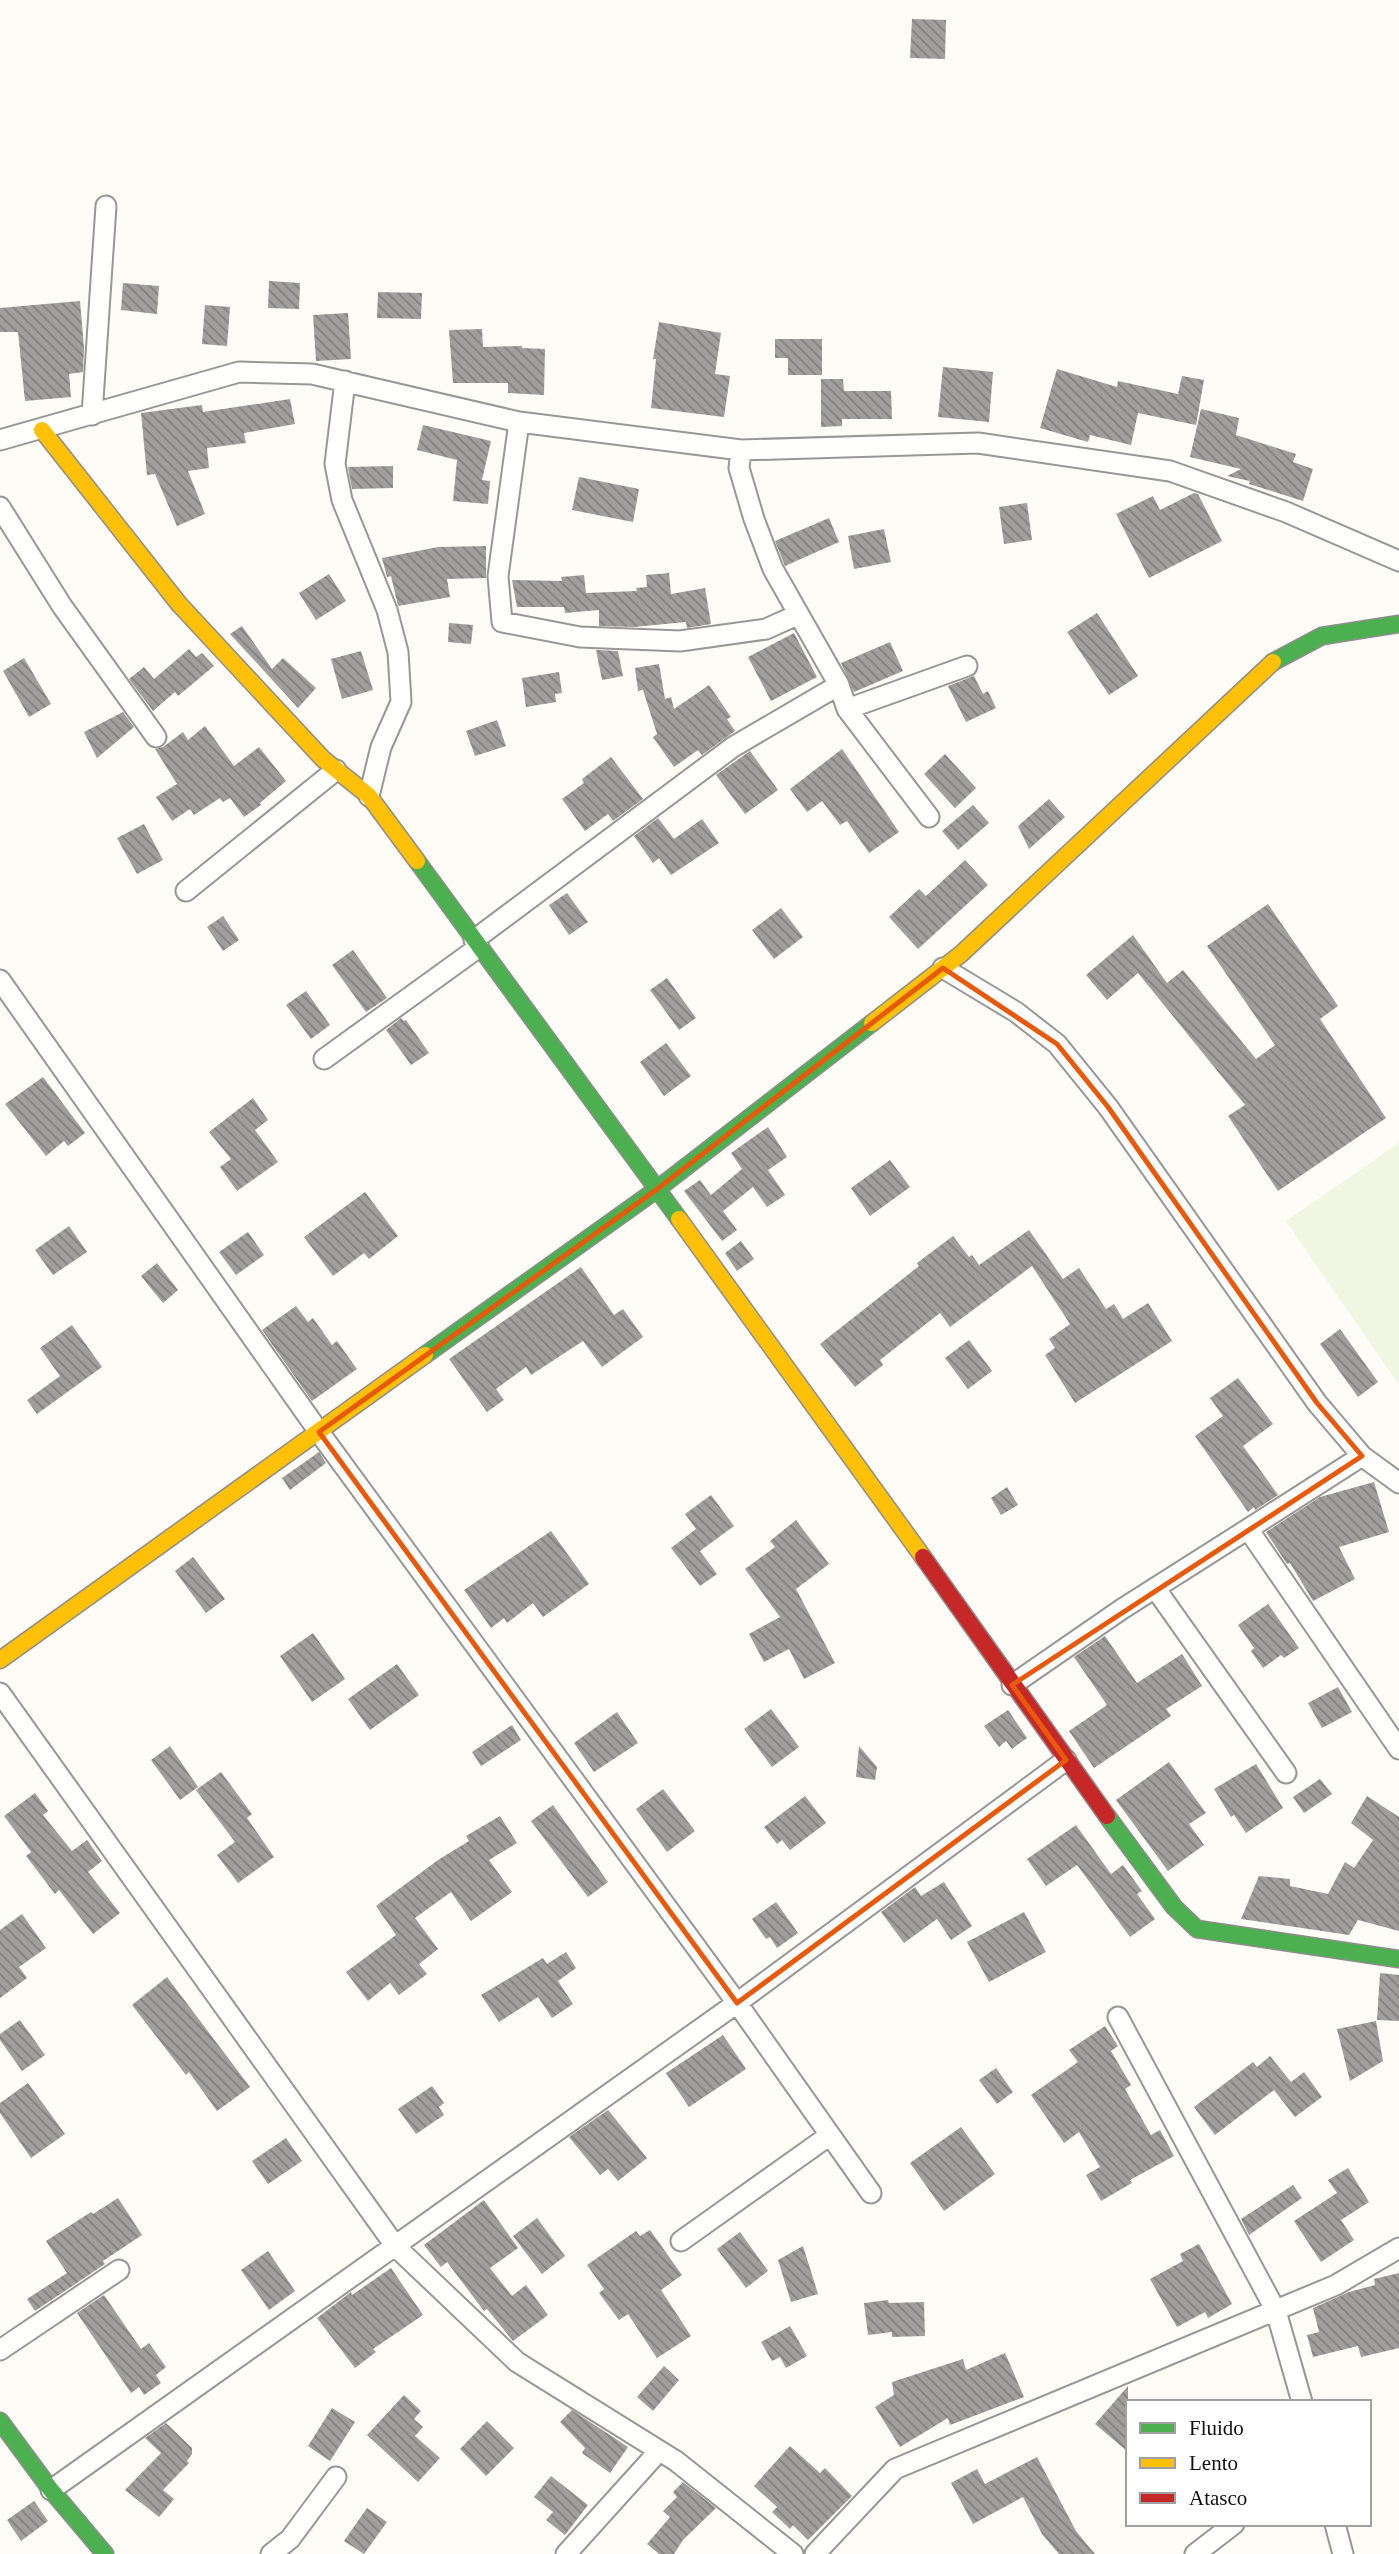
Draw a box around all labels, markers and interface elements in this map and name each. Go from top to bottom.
legend [1126,2400,1371,2526]
text: Fluido [1189,2416,1244,2440]
text: Lento [1189,2451,1238,2475]
text: Atasco [1189,2486,1247,2510]

